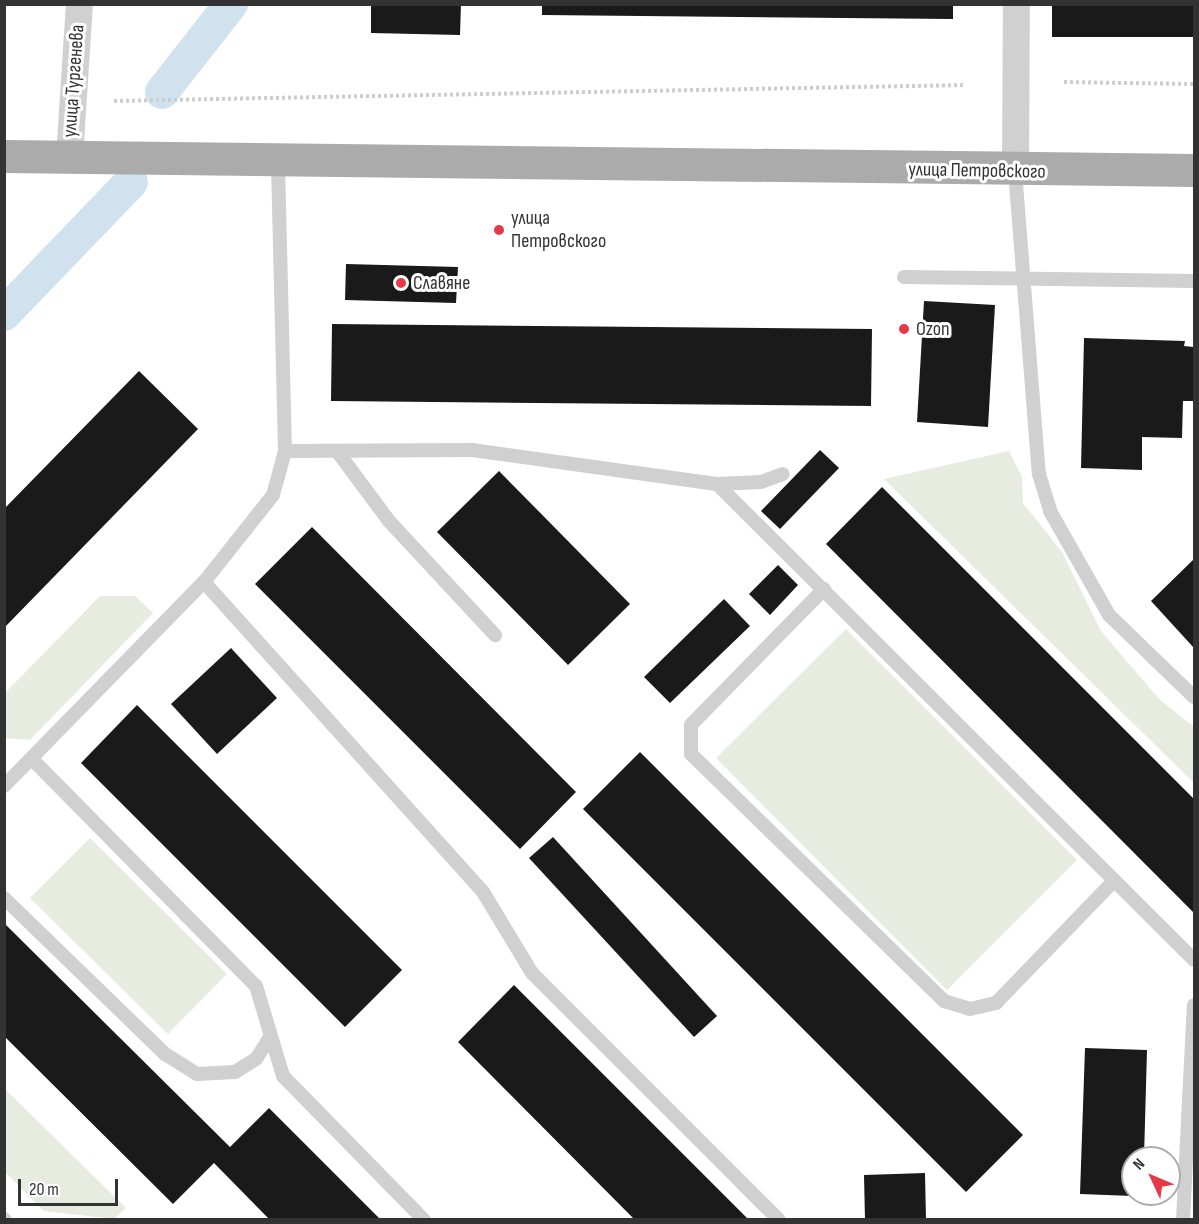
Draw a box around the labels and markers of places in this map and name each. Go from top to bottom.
place label: улица Петровского [511,207,606,254]
marker: улица Петровского [492,223,506,237]
place label: Славяне [413,271,470,295]
marker: Славяне [394,276,408,290]
place label: Ozon [916,317,950,341]
marker: Ozon [897,322,911,336]

